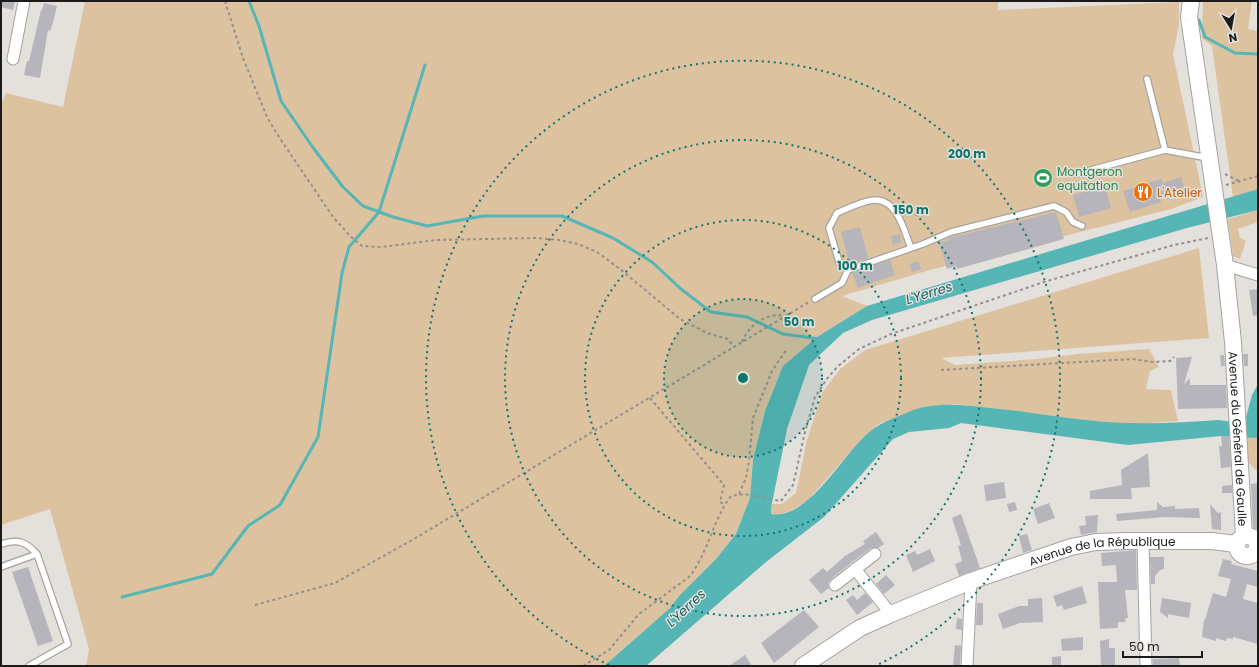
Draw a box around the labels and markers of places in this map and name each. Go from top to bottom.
place label: Montgeron equitation [1057,163,1122,194]
sports icon: Montgeron equitation [1032,167,1054,189]
restaurant icon: L'Atelier [1132,181,1154,203]
place label: L'Atelier [1157,184,1202,201]
centre of rings [736,371,750,385]

